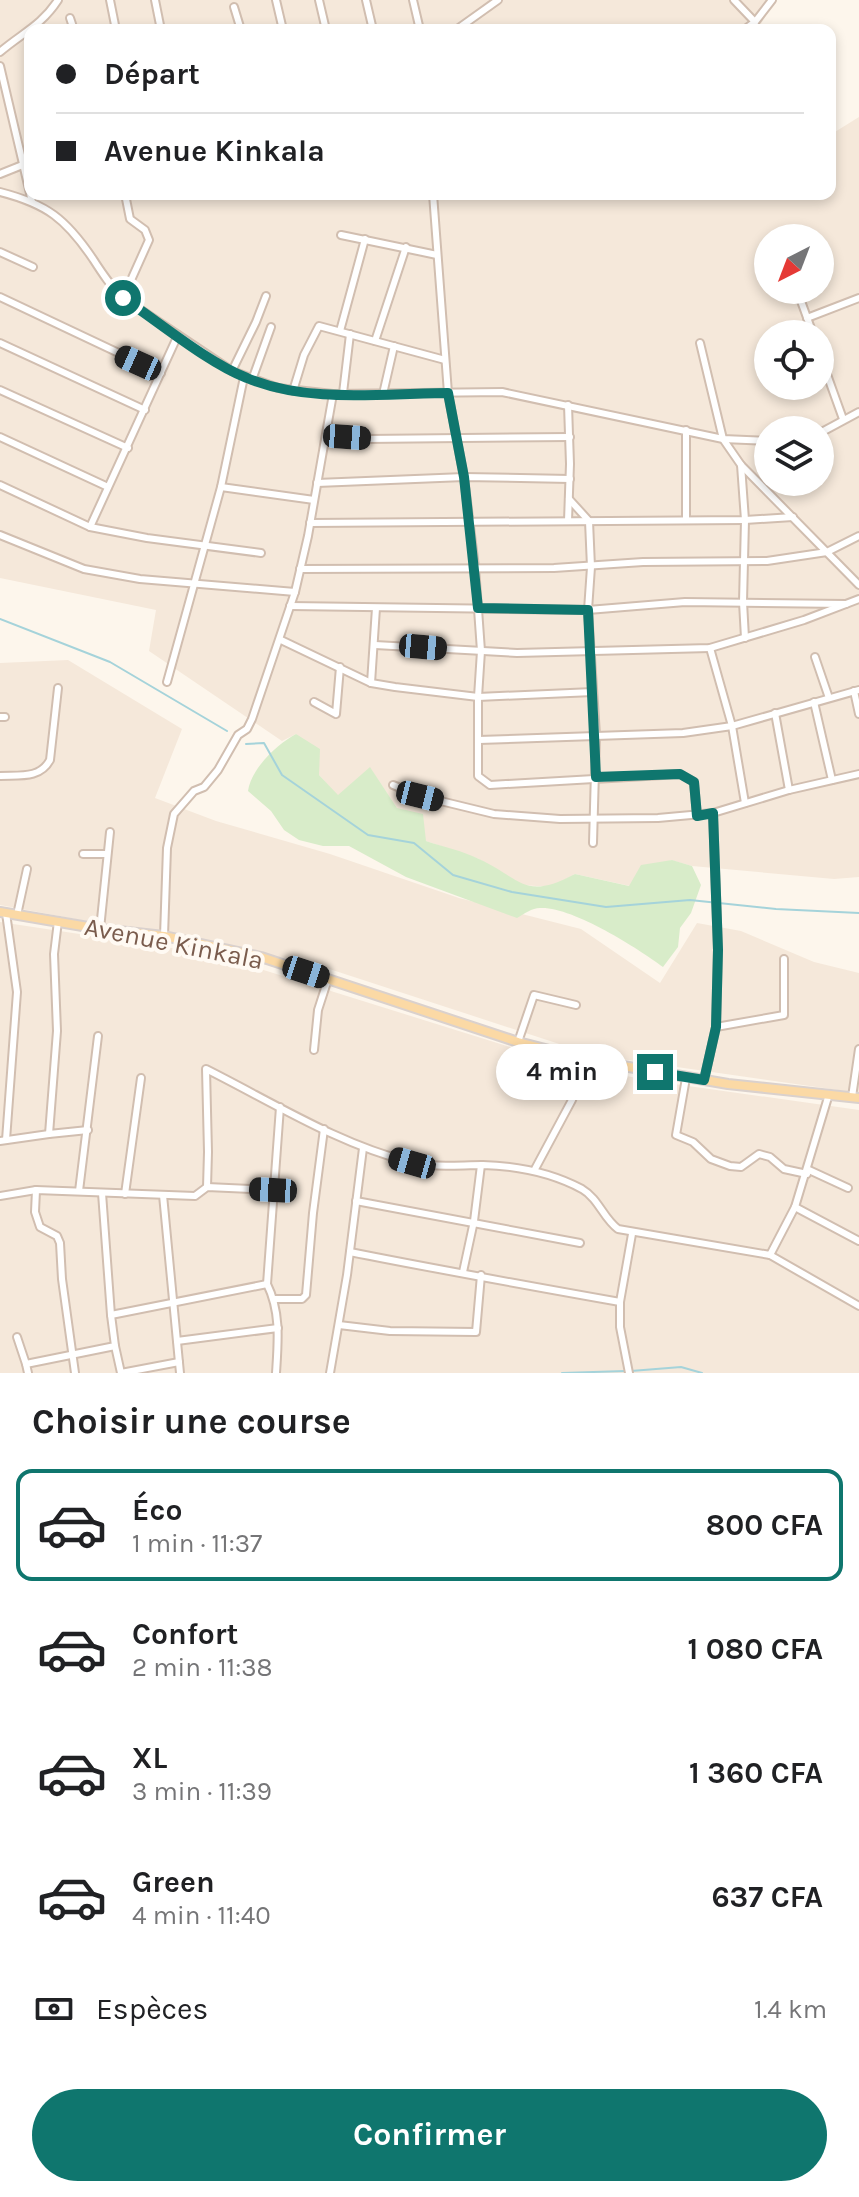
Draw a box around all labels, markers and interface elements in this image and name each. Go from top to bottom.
text: Départ [104,56,200,92]
text: Avenue Kinkala [104,133,325,169]
north arrow [754,224,834,304]
map controls [754,224,834,496]
route start [105,280,141,316]
button: locate [754,320,834,400]
car [111,342,165,384]
button: layers [754,416,834,496]
car [322,423,372,451]
car [398,633,448,661]
car [394,779,446,813]
street label: Avenue Kinkala [82,911,266,976]
car [279,953,333,991]
callout: 4 min [495,1044,627,1100]
route end [637,1054,673,1090]
text: 4 min [526,1056,598,1087]
car [386,1145,438,1181]
car [248,1177,298,1203]
text: Choisir une course [32,1400,351,1442]
icon: car [36,1489,108,1561]
text: Éco [132,1492,182,1528]
text: 800 CFA [706,1507,823,1543]
text: 1 min · 11:37 [132,1528,262,1559]
icon: car [36,1613,108,1685]
text: Confort [132,1616,238,1652]
text: 1 080 CFA [688,1631,823,1667]
text: 2 min · 11:38 [132,1652,273,1683]
icon: car [36,1737,108,1809]
text: XL [132,1740,167,1776]
text: 1 360 CFA [689,1755,823,1791]
text: 3 min · 11:39 [132,1776,272,1807]
icon: car [36,1861,108,1933]
text: Green [132,1864,215,1900]
text: 637 CFA [711,1879,823,1915]
text: 4 min · 11:40 [132,1900,271,1931]
icon: cash [32,1987,76,2031]
text: Espèces [96,1991,208,2027]
text: 1.4 km [754,1994,827,2025]
button: Confirmer [32,2089,827,2181]

